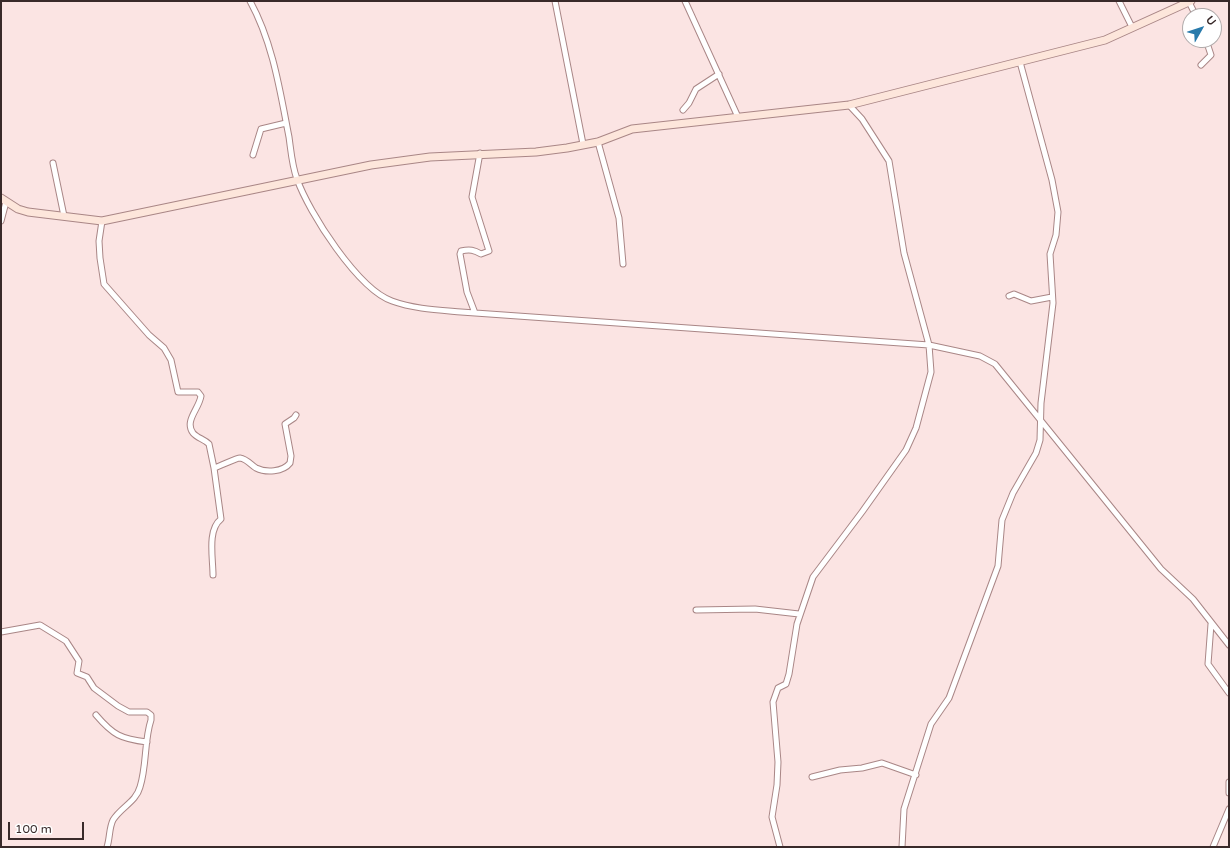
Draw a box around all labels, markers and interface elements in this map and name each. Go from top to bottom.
north arrow [1182,8,1222,48]
text: U [1203,13,1219,28]
scale bar [10,814,86,840]
text: 100 m [15,822,52,836]

